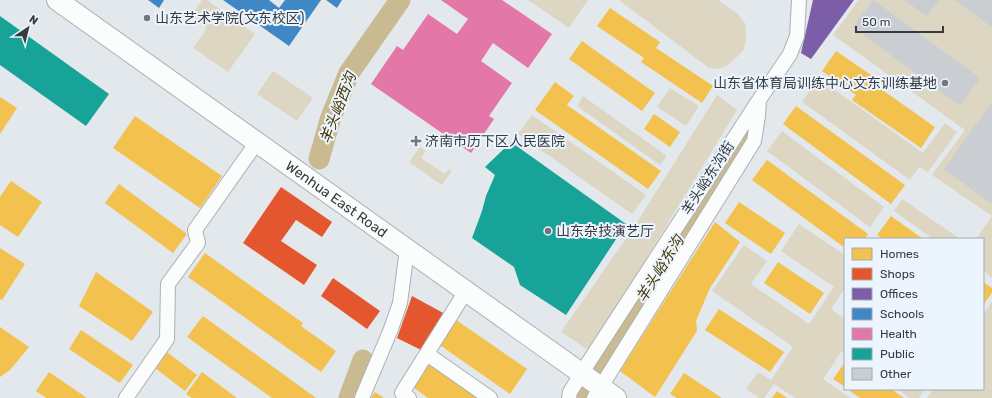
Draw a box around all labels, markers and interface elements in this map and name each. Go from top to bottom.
north arrow [8,8,48,48]
scale bar [856,8,943,34]
place label: 山东艺术学院(文东校区) [155,10,305,27]
text: N [26,13,40,28]
marker: 山东艺术学院(文东校区) [142,13,152,23]
text: 50 m [862,15,890,29]
water label: 羊头峪西沟 [316,68,361,146]
place label: 山东省体育局训练中心文东训练基地 [713,75,937,92]
marker: 山东省体育局训练中心文东训练基地 [940,78,950,88]
place label: 济南市历下区人民医院 [425,133,565,150]
marker: 济南市历下区人民医院 [410,135,422,147]
street label: 羊头峪东沟街 [678,138,738,218]
street label: Wenhua East Road [282,157,391,241]
place label: 山东杂技演艺厅 [556,223,654,240]
marker: 山东杂技演艺厅 [543,226,553,236]
water label: 羊头峪东沟 [632,231,689,306]
legend [844,238,984,390]
text: Homes [880,247,919,261]
text: Shops [880,267,915,281]
text: Offices [880,287,918,301]
text: Schools [880,307,924,321]
text: Health [880,327,917,341]
text: Public [880,347,915,361]
text: Other [880,367,912,381]

